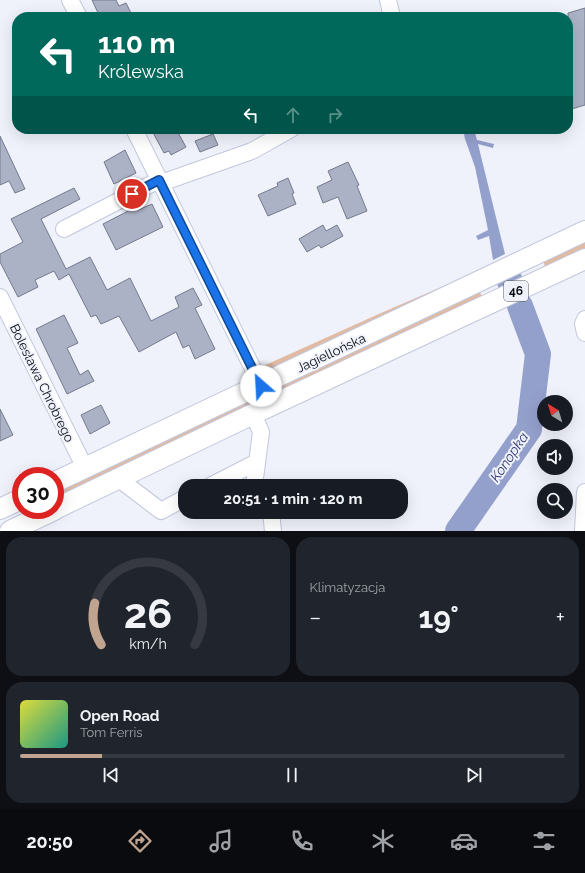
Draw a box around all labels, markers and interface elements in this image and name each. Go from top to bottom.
text: 110 m [98,27,176,60]
icon: left [32,28,84,80]
text: Królewska [98,61,184,82]
icon: left [240,104,262,126]
icon: ahead [282,104,304,126]
icon: right [324,104,346,126]
pin [115,177,149,211]
icon: arrive [121,183,143,205]
road number: 46 [504,281,528,301]
street label: Bolesława Chrobrego [7,321,77,445]
street label: Jagiellońska [294,330,368,376]
position arrow [240,365,282,407]
north arrow [537,395,573,431]
map controls [537,395,573,519]
water label: Konopka [487,429,531,485]
button: sound [537,439,573,475]
speed limit sign: 30 [12,467,64,519]
button: search [537,483,573,519]
text: 20:51 · 1 min · 120 m [224,490,362,508]
text: Klimatyzacja [310,580,385,595]
text: 26 [123,588,172,637]
text: 19° [419,600,459,635]
text: − [310,604,321,630]
text: + [556,604,565,630]
text: km/h [129,635,167,651]
text: Open Road [80,707,160,725]
text: Tom Ferris [80,725,143,740]
icon: previous [100,764,122,786]
icon: pause [281,764,303,786]
icon: next [463,764,485,786]
icon: directions [126,827,154,855]
icon: music [207,827,235,855]
icon: phone [288,827,316,855]
icon: climate [369,827,397,855]
icon: car [450,827,478,855]
icon: filters [530,827,558,855]
text: 20:50 [26,831,73,852]

